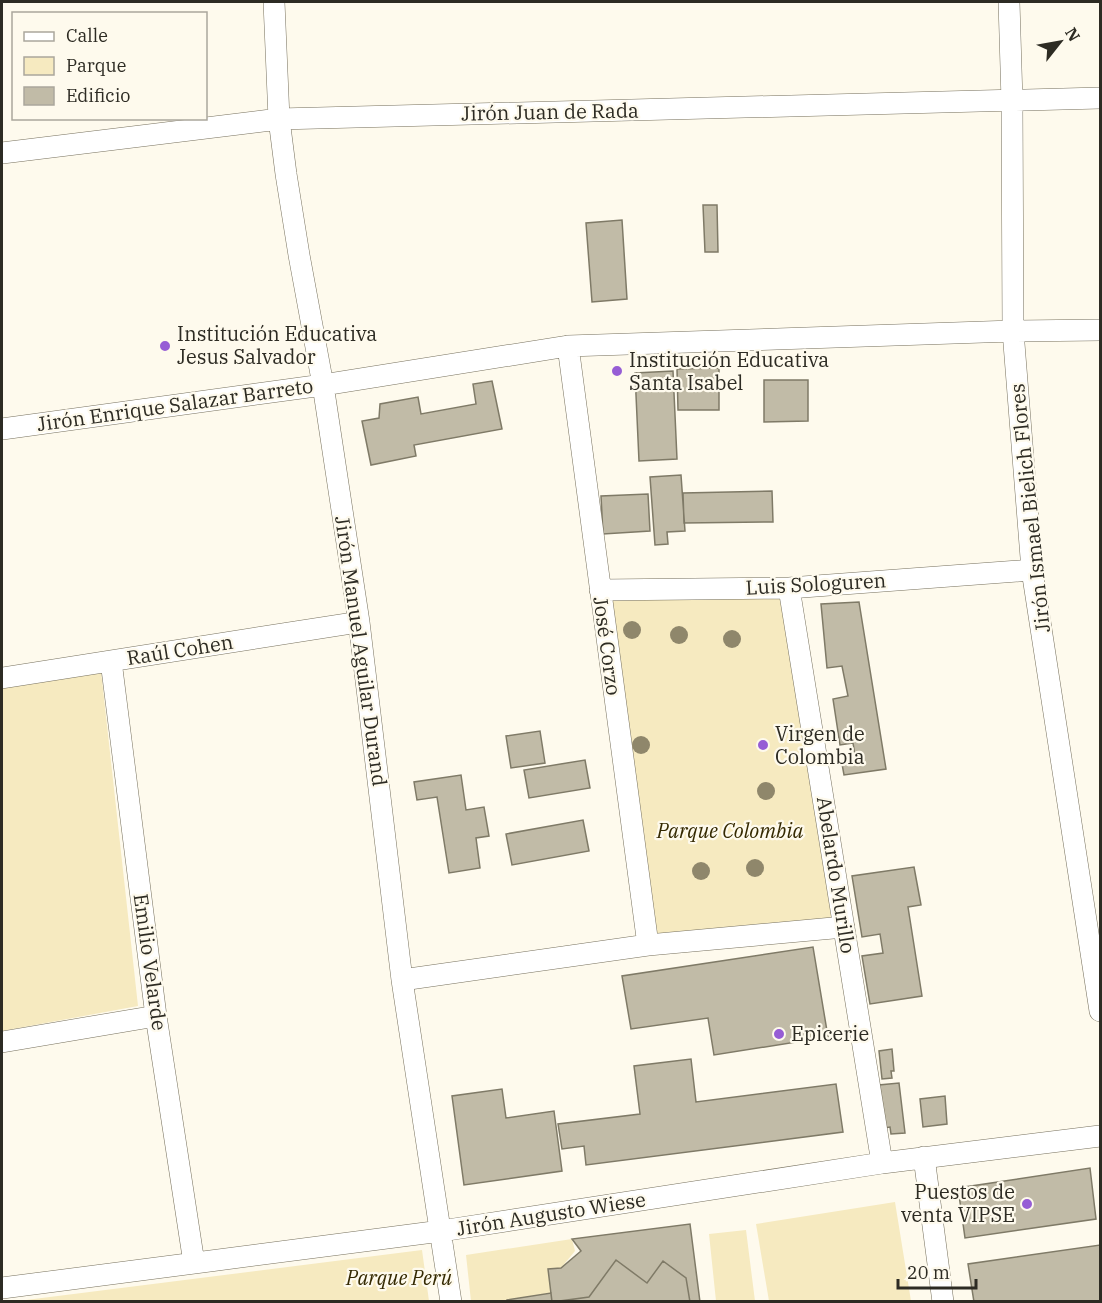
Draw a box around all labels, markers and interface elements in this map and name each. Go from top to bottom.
legend [12,12,207,120]
north arrow [1030,12,1090,72]
text: Calle [66,24,108,47]
text: N [1061,24,1085,45]
text: Parque [66,54,126,77]
text: Edificio [66,84,130,107]
street label: Jirón Juan de Rada [461,96,639,127]
place label: Institución Educativa Jesus Salvador [177,320,377,370]
marker: Institución Educativa Jesus Salvador [158,339,172,353]
place label: Institución Educativa Santa Isabel [629,346,829,396]
marker: Institución Educativa Santa Isabel [610,364,624,378]
street label: Jirón Enrique Salazar Barreto [35,372,315,437]
street label: Jirón Ismael Bielich Flores [1003,382,1056,634]
street label: Jirón Manuel Aguilar Durand [329,514,394,788]
street label: Luis Sologuren [745,566,887,601]
street label: José Corzo [587,595,628,697]
street label: Raúl Cohen [125,628,235,671]
place label: Virgen de Colombia [775,720,865,770]
marker: Virgen de Colombia [756,738,770,752]
street label: Abelardo Murillo [811,794,862,955]
park label: Parque Colombia [656,817,803,844]
street label: Emilio Velarde [128,892,173,1032]
place label: Epicerie [791,1020,869,1047]
marker: Epicerie [772,1027,786,1041]
place label: Puestos de venta VIPSE [901,1178,1015,1228]
street label: Jirón Augusto Wiese [454,1185,647,1242]
marker: Puestos de venta VIPSE [1020,1197,1034,1211]
scale bar [898,1252,976,1290]
text: 20 m [907,1261,950,1284]
park label: Parque Perú [345,1264,453,1291]

